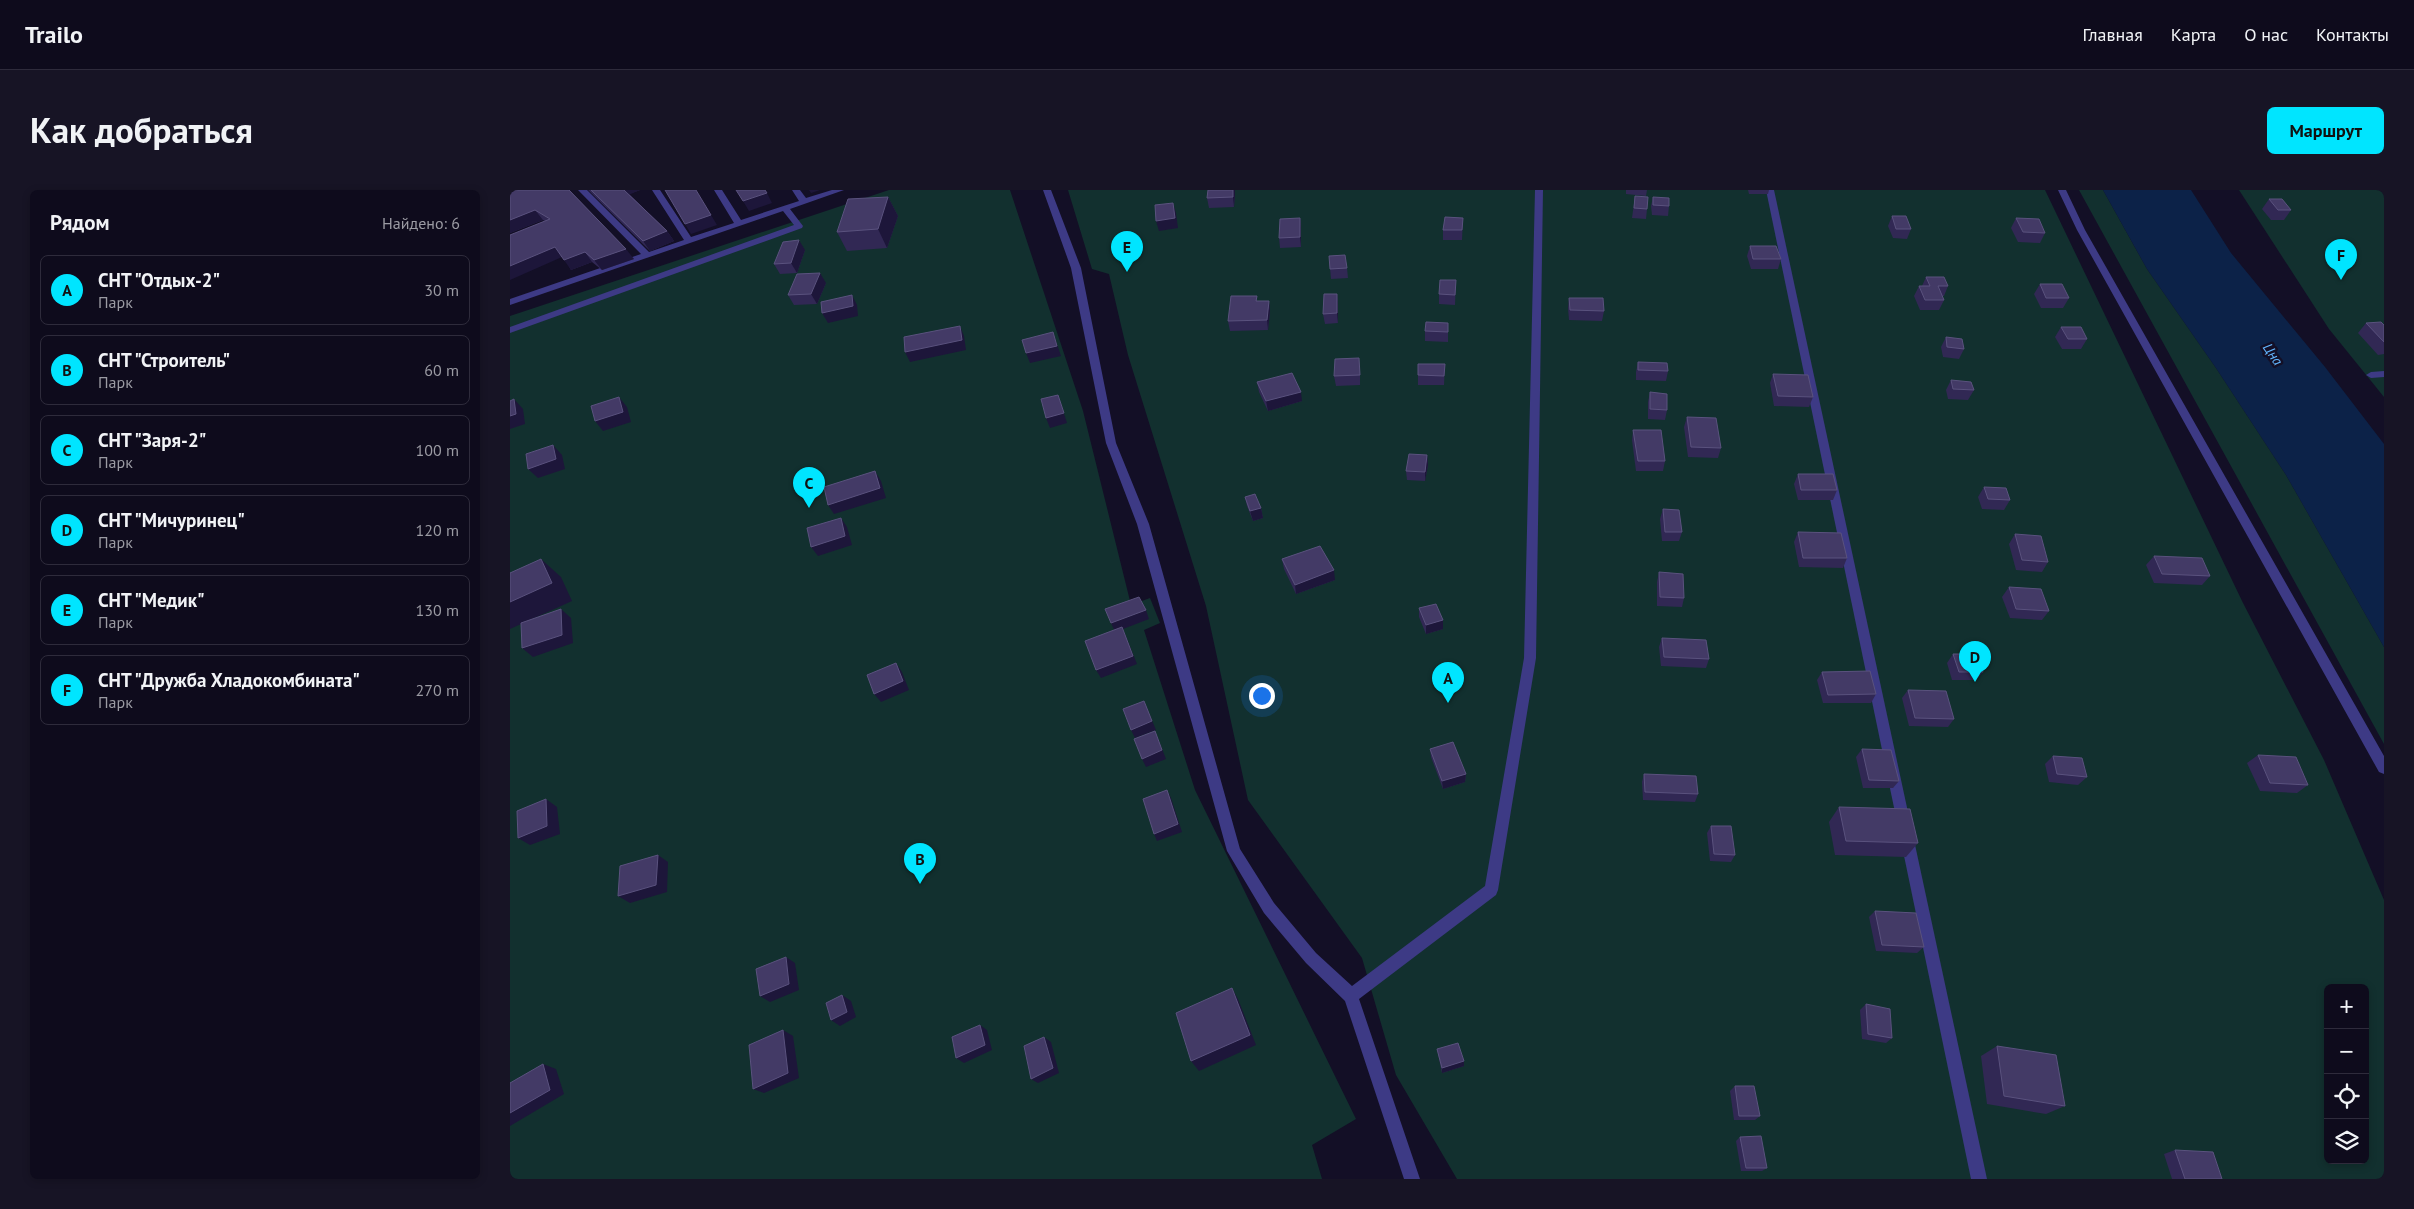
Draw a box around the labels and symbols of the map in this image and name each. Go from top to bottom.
pin: E [1111,231,1143,272]
pin: F [2325,239,2357,280]
water label: Цна [2259,339,2287,369]
pin: C [793,467,825,508]
pin: D [1959,641,1991,682]
pin: A [1432,662,1464,703]
your location [1249,683,1275,709]
pin: B [904,843,936,884]

